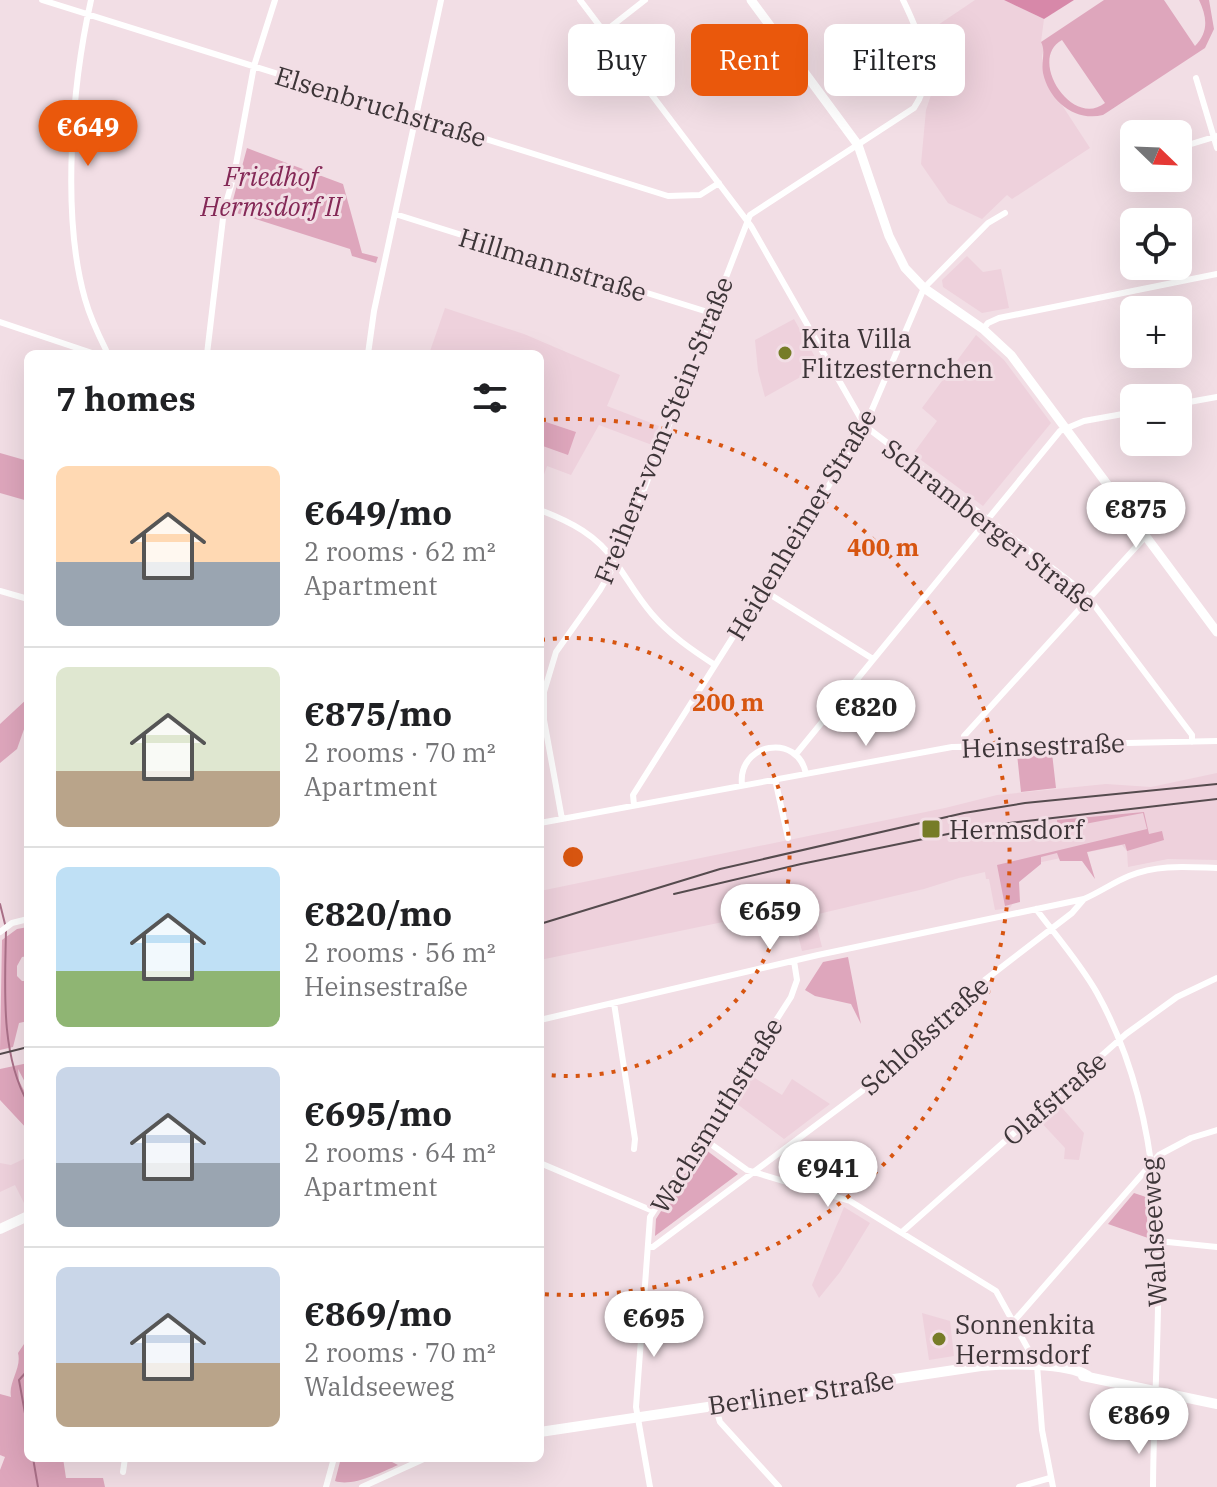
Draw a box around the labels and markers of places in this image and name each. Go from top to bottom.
pin: €649 [41,100,135,168]
place label: Kita Villa Flitzesternchen [801,321,993,385]
marker: Kita Villa Flitzesternchen [776,344,794,362]
pin: €875 [1089,482,1183,550]
pin: €820 [819,680,913,748]
place label: Hermsdorf [949,812,1086,846]
marker: Hermsdorf [920,818,942,840]
centre of rings [559,843,587,871]
pin: €659 [723,884,817,952]
pin: €941 [781,1141,875,1209]
pin: €695 [607,1291,701,1359]
place label: Sonnenkita Hermsdorf [955,1307,1095,1371]
marker: Sonnenkita Hermsdorf [930,1330,948,1348]
pin: €869 [1092,1388,1186,1456]

